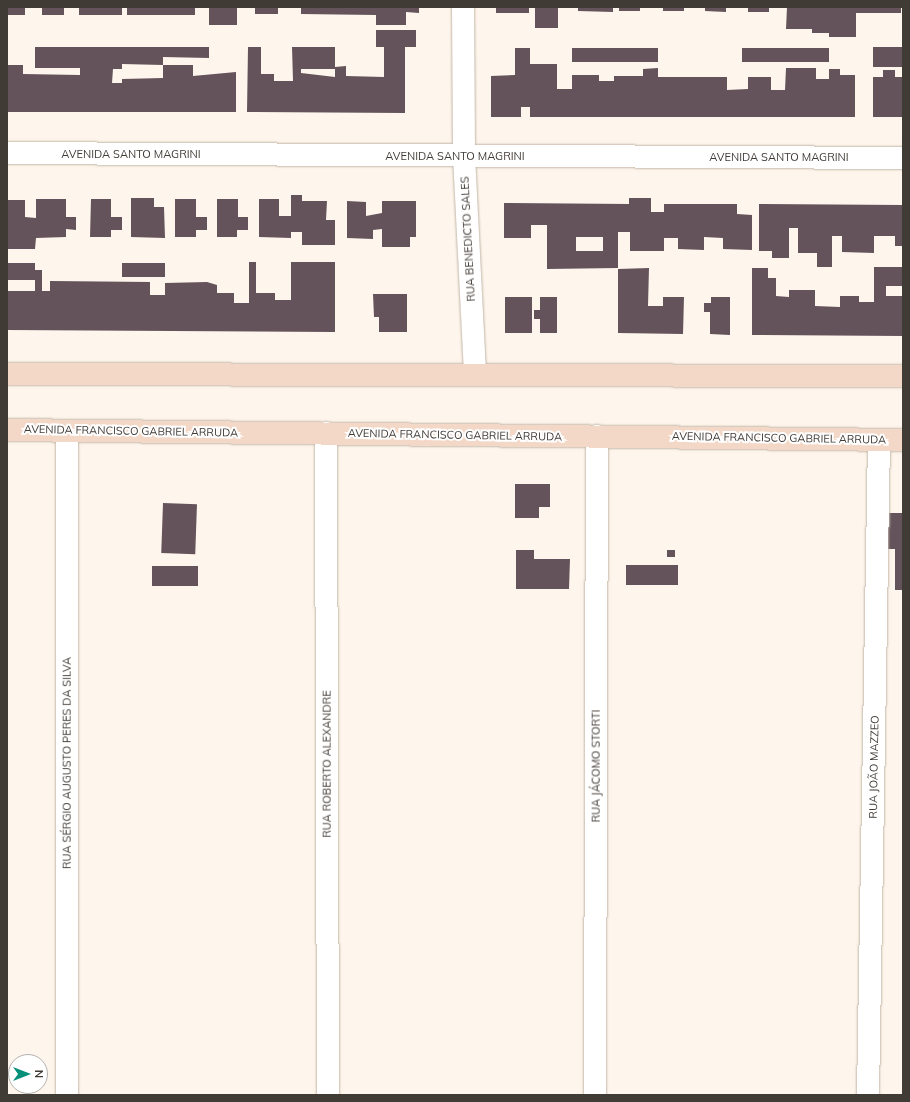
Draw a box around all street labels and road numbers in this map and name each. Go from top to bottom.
street label: AVENIDA SANTO MAGRINI [61,147,201,161]
street label: AVENIDA SANTO MAGRINI [385,149,525,163]
street label: AVENIDA SANTO MAGRINI [709,150,849,164]
street label: RUA BENEDICTO SALES [458,176,478,302]
street label: AVENIDA FRANCISCO GABRIEL ARRUDA [24,423,238,439]
street label: AVENIDA FRANCISCO GABRIEL ARRUDA [348,427,562,443]
street label: AVENIDA FRANCISCO GABRIEL ARRUDA [672,430,886,446]
street label: RUA SÉRGIO AUGUSTO PERES DA SILVA [60,657,74,869]
street label: RUA ROBERTO ALEXANDRE [320,690,334,838]
street label: RUA JÁCOMO STORTI [589,710,603,822]
street label: RUA JOÃO MAZZEO [866,715,882,819]

